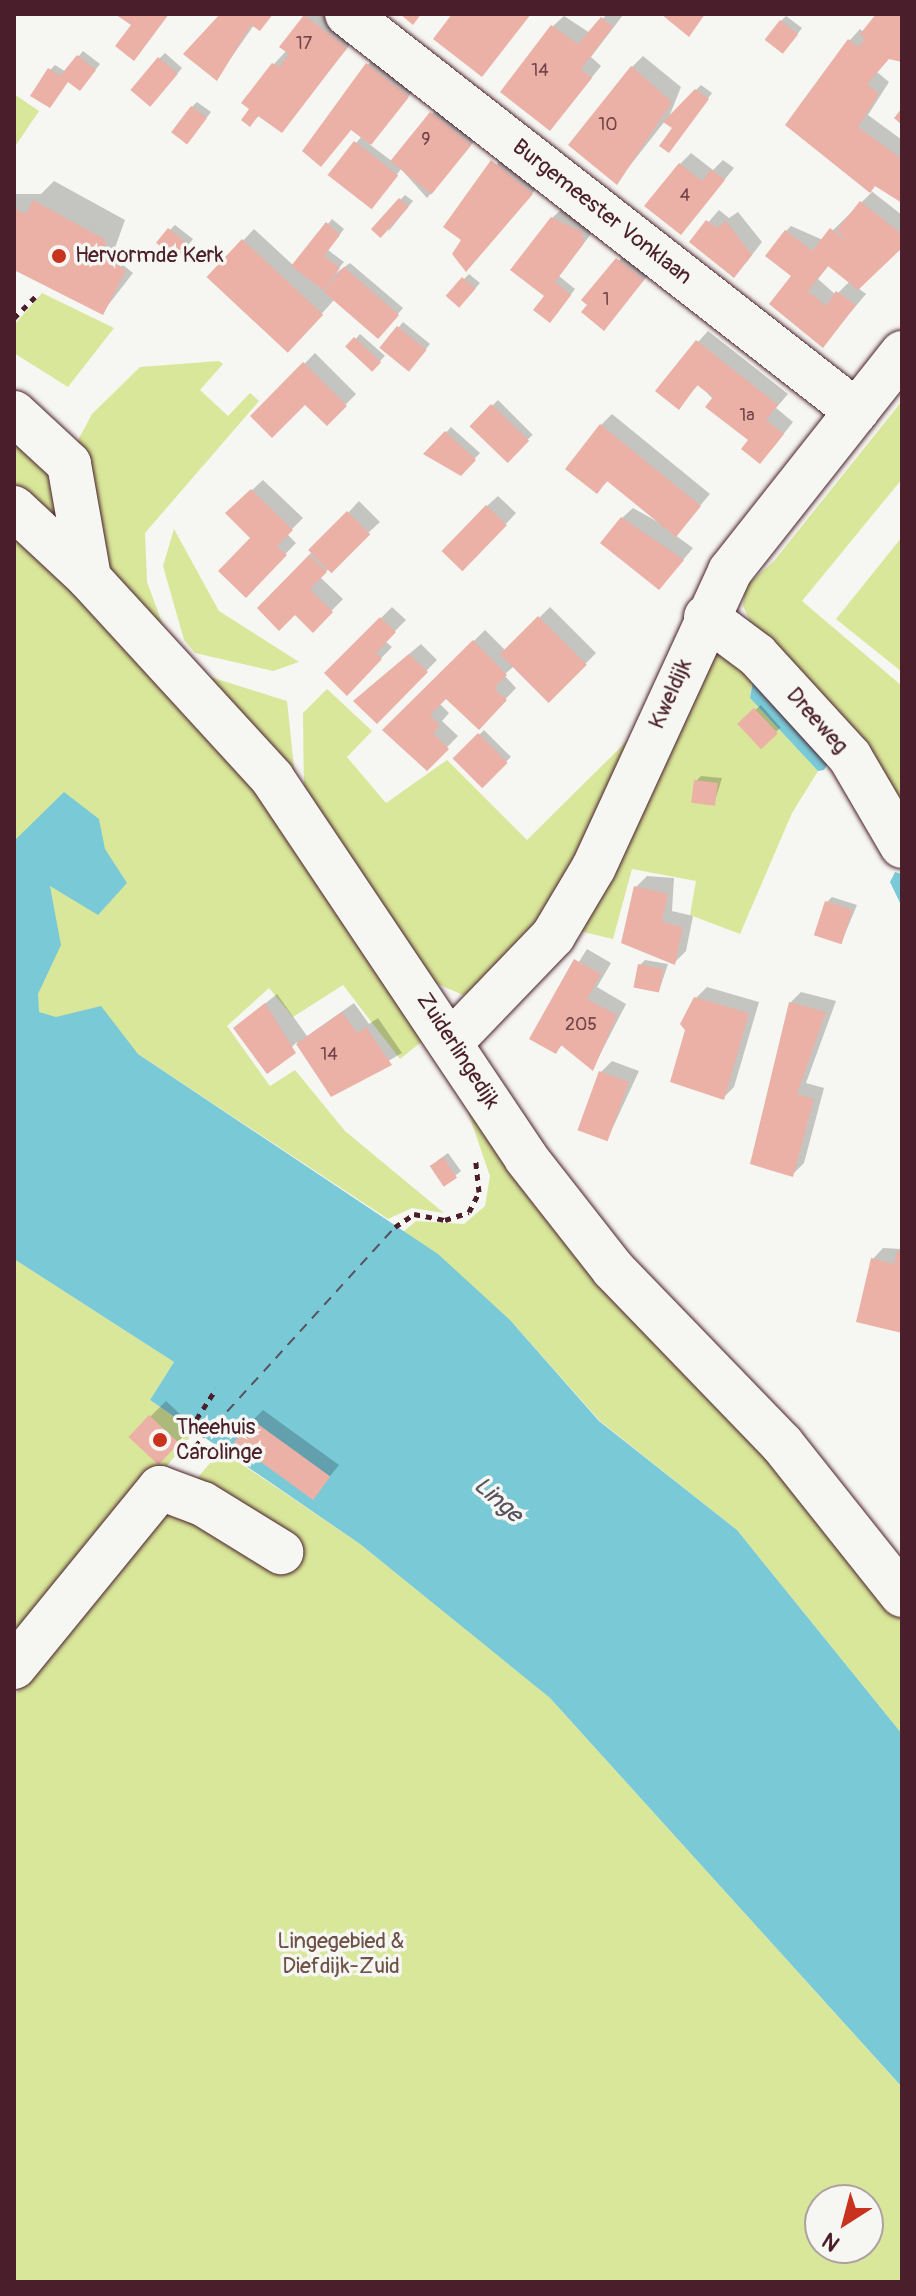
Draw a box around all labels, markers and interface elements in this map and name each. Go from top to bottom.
house number: 17 [296,33,312,55]
house number: 14 [531,60,549,82]
house number: 10 [598,114,618,136]
house number: 9 [421,129,431,151]
street label: Burgemeester Vonklaan [507,134,697,290]
house number: 4 [680,185,690,207]
place label: Hervormde Kerk [75,243,224,269]
marker: Hervormde Kerk [50,247,68,265]
house number: 1 [602,289,610,311]
house number: 1a [739,405,755,427]
street label: Kweldijk [644,655,698,733]
street label: Dreeweg [781,683,853,759]
street label: Zuiderlingedijk [411,988,505,1114]
house number: 205 [565,1014,597,1036]
house number: 14 [320,1044,338,1066]
place label: Theehuis Carolinge [176,1414,262,1466]
marker: Theehuis Carolinge [151,1431,169,1449]
water label: Linge [468,1471,528,1529]
park label: Lingegebied & Diefdijk-Zuid [277,1928,405,1980]
north arrow [804,2184,884,2264]
text: N [817,2226,845,2257]

